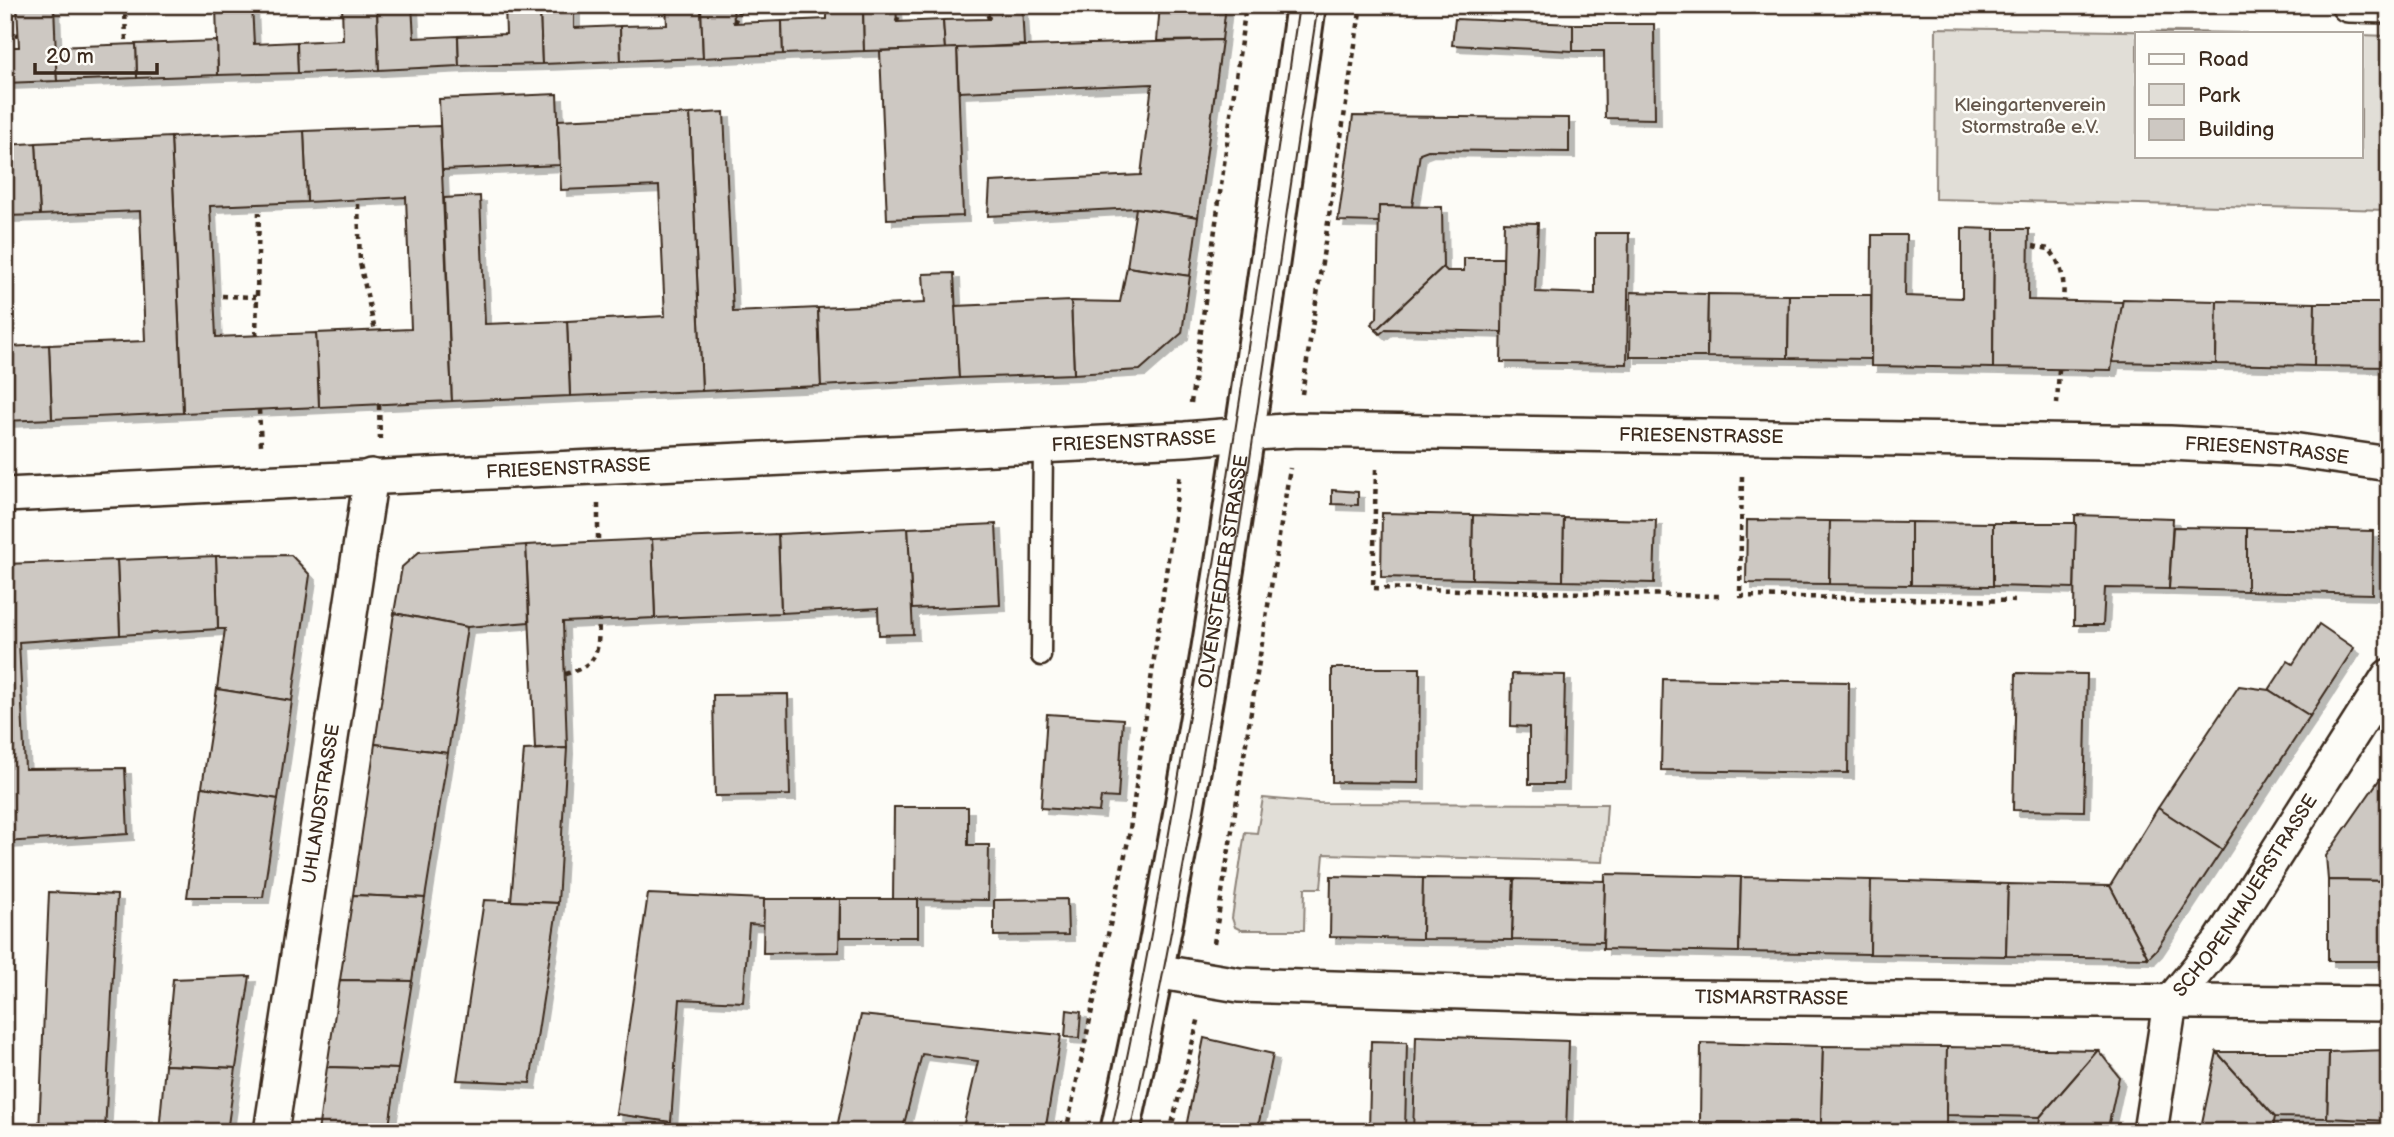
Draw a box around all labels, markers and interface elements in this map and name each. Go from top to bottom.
scale bar [35,32,158,76]
legend [2135,32,2362,158]
text: 20 m [46,44,94,69]
text: Road [2198,47,2249,72]
text: Park [2198,83,2241,108]
park label: Kleingartenverein Stormstraße e.V. [1954,94,2106,139]
text: Building [2198,117,2274,142]
street label: FRIESENSTRASSE [1619,423,1784,449]
street label: FRIESENSTRASSE [1051,425,1217,457]
street label: FRIESENSTRASSE [2184,432,2350,470]
street label: FRIESENSTRASSE [485,453,651,484]
street label: OLVENSTEDTER STRASSE [1193,453,1253,690]
street label: UHLANDSTRASSE [297,722,345,885]
street label: SCHOPENHAUERSTRASSE [2168,790,2322,1002]
street label: TISMARSTRASSE [1695,986,1849,1010]

